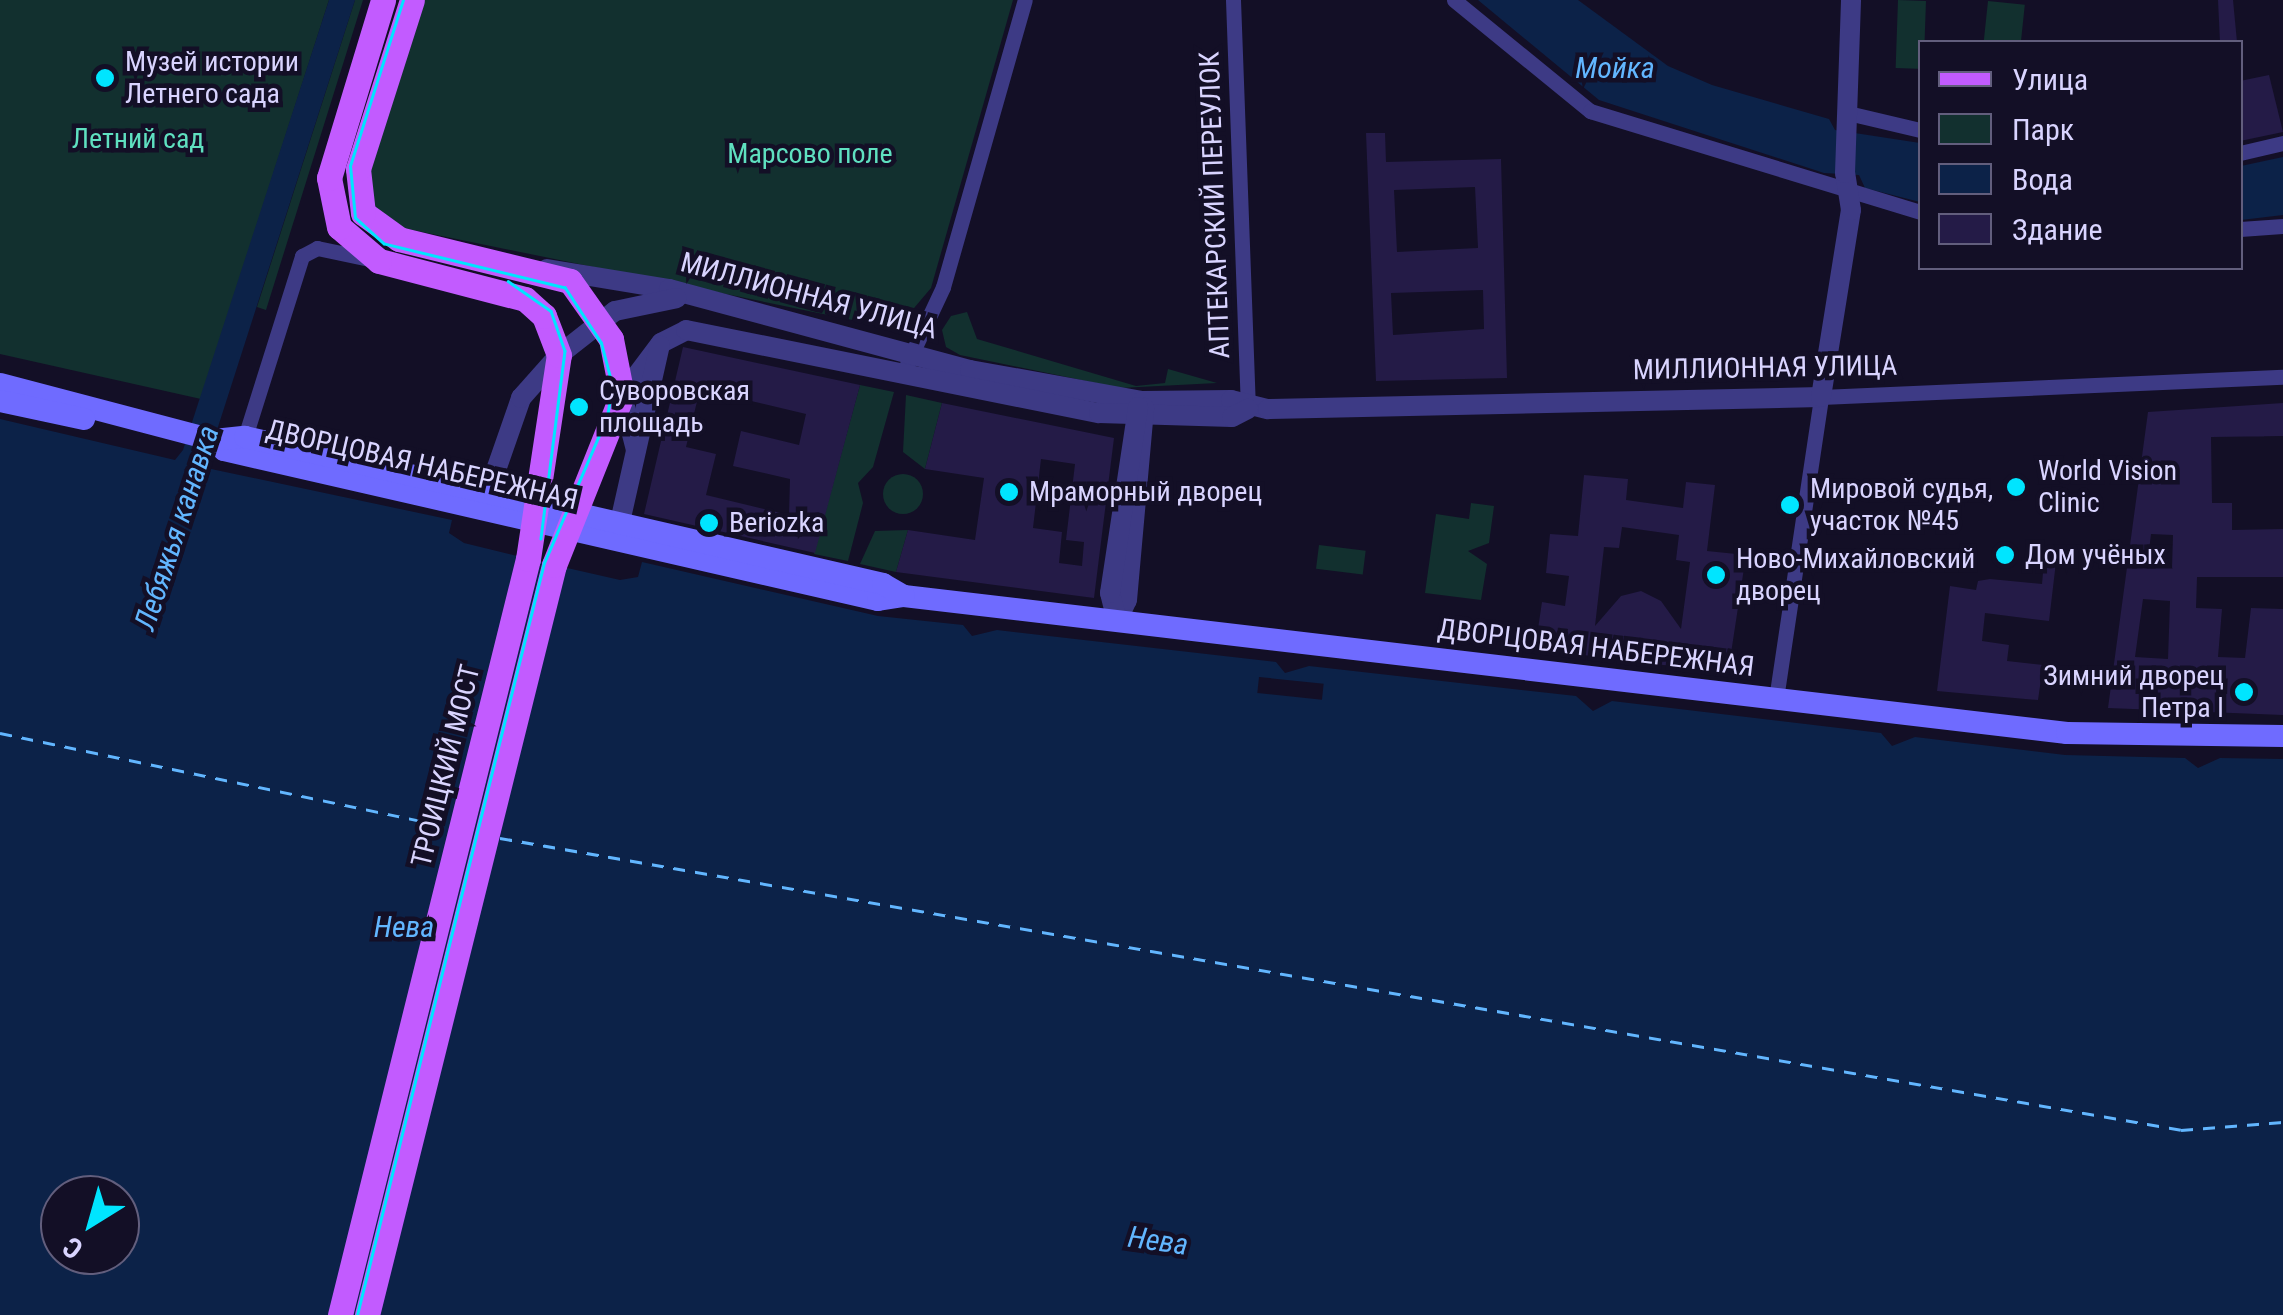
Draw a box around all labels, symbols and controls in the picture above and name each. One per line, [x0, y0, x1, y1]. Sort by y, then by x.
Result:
legend [1918, 40, 2243, 270]
place label: Музей истории Летнего сада [125, 45, 299, 111]
water label: Мойка [1575, 50, 1655, 86]
street label: АПТЕКАРСКИЙ ПЕРЕУЛОК [1193, 51, 1237, 359]
text: Улица [2012, 62, 2088, 97]
marker: Музей истории Летнего сада [94, 67, 116, 89]
text: Парк [2012, 112, 2074, 147]
park label: Летний сад [72, 122, 204, 156]
park label: Марсово поле [727, 137, 893, 171]
text: Вода [2012, 162, 2073, 197]
text: Здание [2012, 212, 2103, 247]
street label: МИЛЛИОННАЯ УЛИЦА [677, 246, 941, 346]
street label: МИЛЛИОННАЯ УЛИЦА [1633, 349, 1897, 387]
place label: Суворовская площадь [599, 374, 750, 440]
marker: Суворовская площадь [568, 396, 590, 418]
street label: ДВОРЦОВАЯ НАБЕРЕЖНАЯ [263, 413, 581, 517]
water label: Лебяжья канавка [127, 421, 227, 635]
place label: World Vision Clinic [2038, 454, 2177, 520]
place label: Мировой судья, участок №45 [1810, 472, 1993, 538]
marker: World Vision Clinic [2003, 474, 2029, 500]
place label: Мраморный дворец [1029, 475, 1262, 509]
marker: Мраморный дворец [998, 481, 1020, 503]
marker: Мировой судья, участок №45 [1779, 494, 1801, 516]
place label: Beriozka [729, 506, 825, 540]
marker: Beriozka [698, 512, 720, 534]
place label: Дом учёных [2025, 538, 2166, 572]
place label: Ново-Михайловский дворец [1736, 542, 1975, 608]
marker: Дом учёных [1994, 544, 2016, 566]
marker: Ново-Михайловский дворец [1705, 564, 1727, 586]
street label: ДВОРЦОВАЯ НАБЕРЕЖНАЯ [1436, 612, 1756, 684]
place label: Зимний дворец Петра I [2043, 659, 2224, 725]
street label: ТРОИЦКИЙ МОСТ [405, 661, 487, 871]
marker: Зимний дворец Петра I [2233, 681, 2255, 703]
water label: Нева [374, 909, 434, 945]
north arrow [40, 1175, 140, 1275]
water label: Нева [1126, 1219, 1190, 1263]
text: С [57, 1230, 89, 1266]

